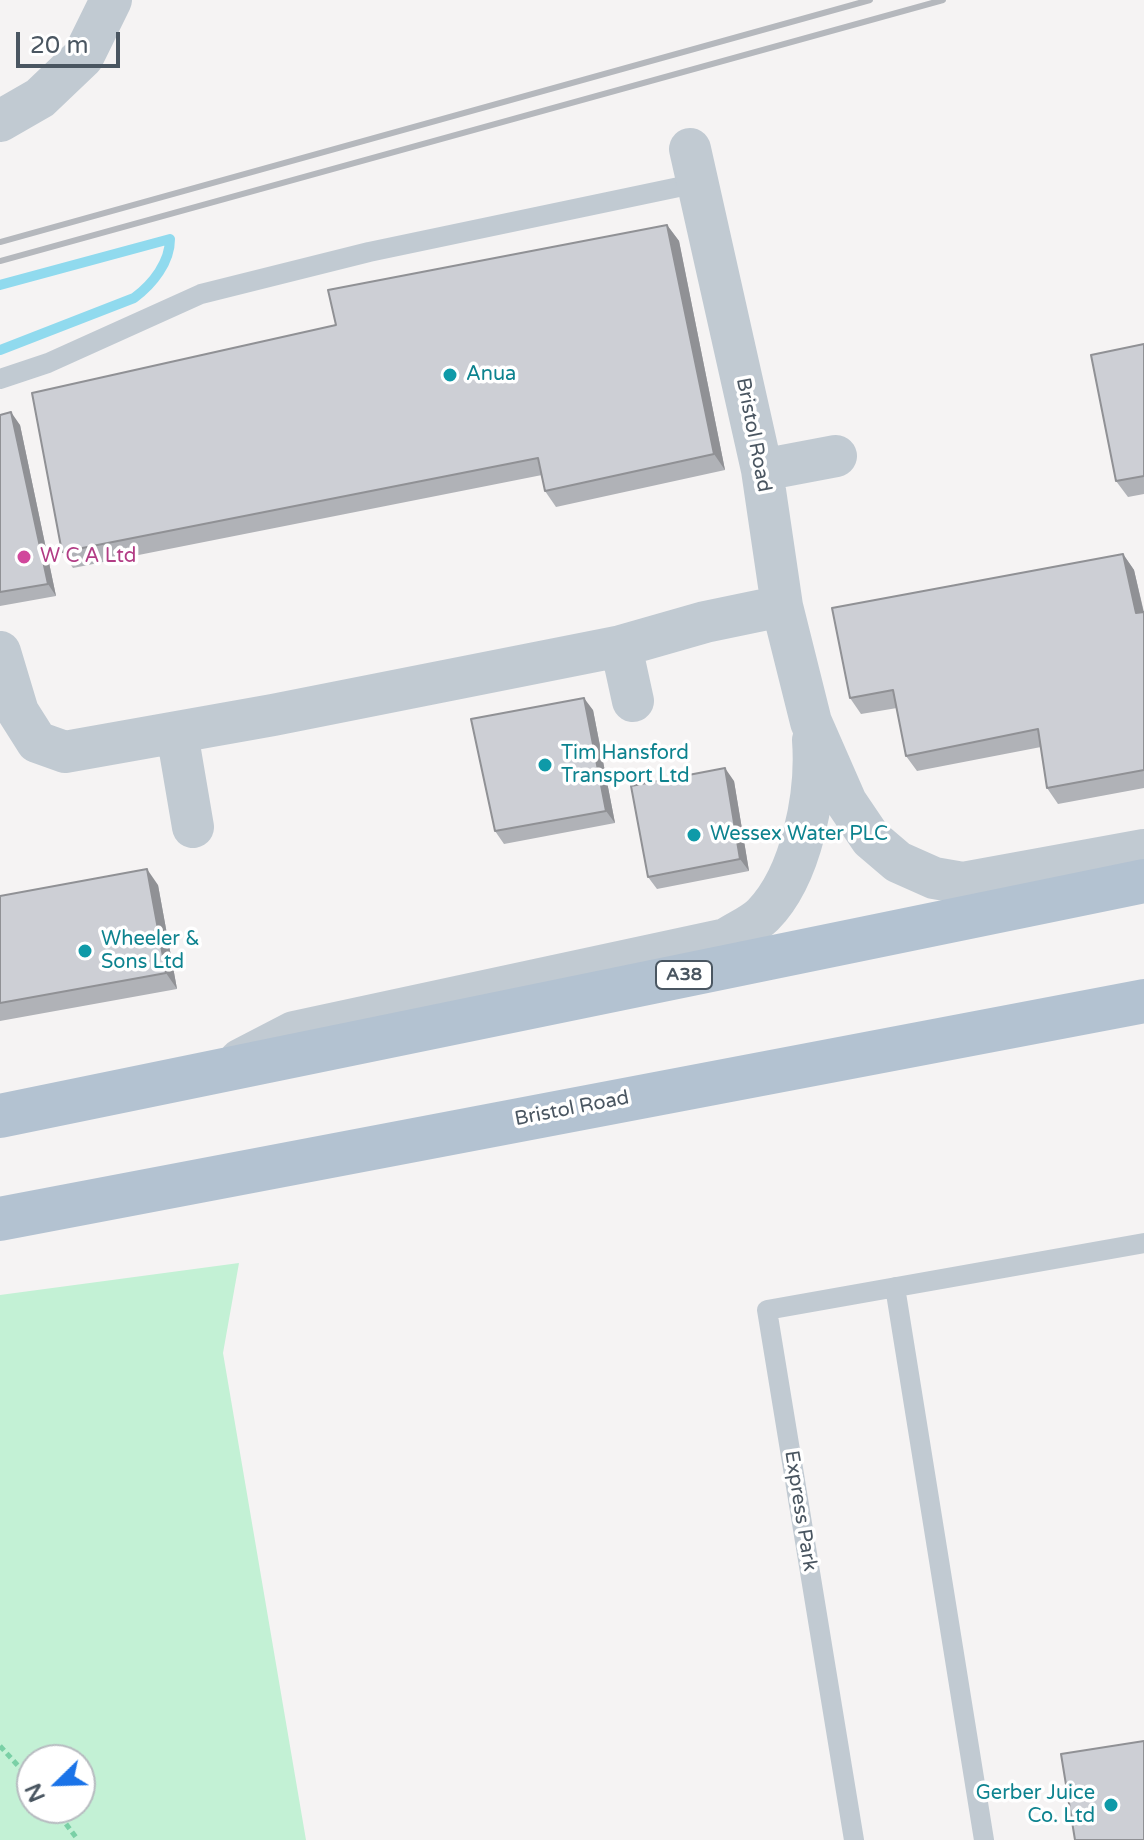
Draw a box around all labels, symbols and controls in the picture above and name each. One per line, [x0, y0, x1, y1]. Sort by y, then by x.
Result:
scale bar [20, 16, 124, 66]
text: 20 m [30, 31, 88, 60]
place label: Anua [466, 363, 516, 387]
marker: Anua [441, 366, 459, 384]
street label: Bristol Road [730, 376, 776, 494]
place label: W C A Ltd [40, 545, 136, 569]
marker: W C A Ltd [15, 548, 33, 566]
place label: Tim Hansford Transport Ltd [561, 742, 690, 789]
marker: Tim Hansford Transport Ltd [536, 756, 554, 774]
place label: Wessex Water PLC [710, 823, 888, 847]
marker: Wessex Water PLC [685, 826, 703, 844]
place label: Wheeler & Sons Ltd [101, 928, 200, 975]
marker: Wheeler & Sons Ltd [76, 942, 94, 960]
road number: A38 [656, 961, 712, 989]
street label: Bristol Road [513, 1086, 631, 1132]
street label: Express Park [779, 1449, 821, 1573]
north arrow [16, 1744, 96, 1824]
text: N [20, 1779, 51, 1806]
place label: Gerber Juice Co. Ltd [976, 1782, 1095, 1829]
marker: Gerber Juice Co. Ltd [1102, 1796, 1120, 1814]

